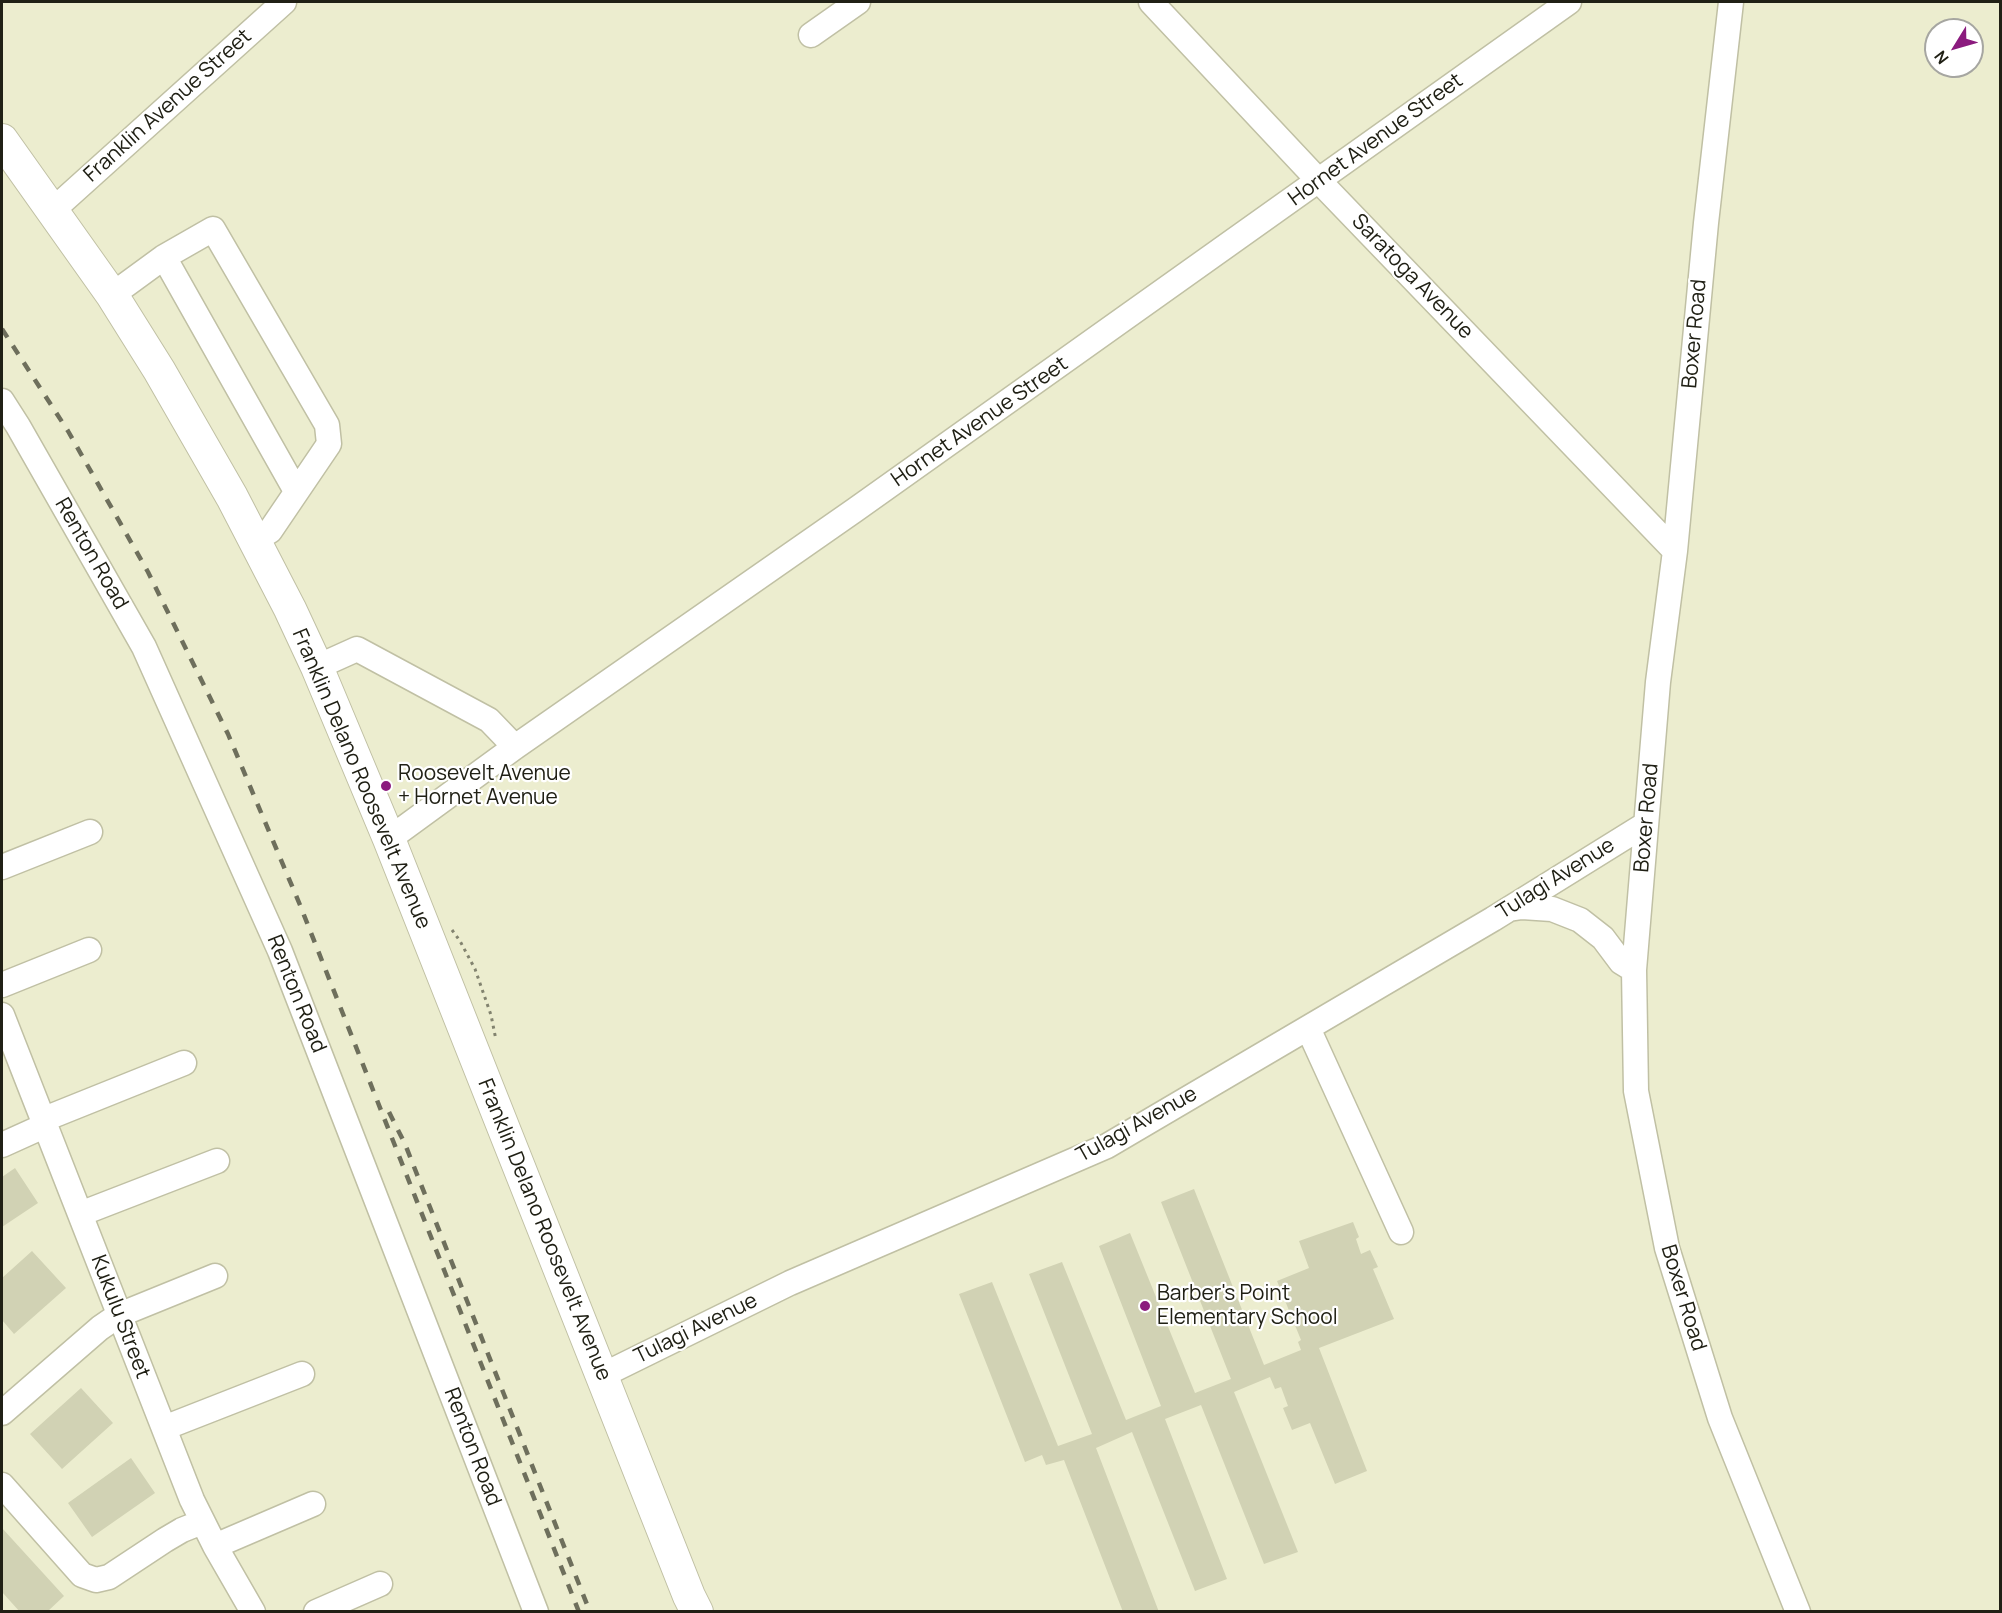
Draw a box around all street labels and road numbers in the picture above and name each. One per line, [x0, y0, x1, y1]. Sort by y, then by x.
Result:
street label: Franklin Avenue Street [79, 24, 257, 188]
street label: Hornet Avenue Street [1284, 68, 1468, 212]
street label: Saratoga Avenue [1346, 209, 1478, 345]
street label: Boxer Road [1678, 278, 1712, 390]
street label: Hornet Avenue Street [887, 352, 1073, 492]
street label: Renton Road [49, 494, 133, 614]
street label: Franklin Delano Roosevelt Avenue [286, 625, 436, 933]
street label: Boxer Road [1630, 762, 1664, 874]
street label: Tulagi Avenue [1493, 833, 1619, 925]
street label: Renton Road [261, 932, 331, 1056]
street label: Franklin Delano Roosevelt Avenue [472, 1075, 616, 1385]
street label: Tulagi Avenue [1072, 1082, 1202, 1168]
street label: Boxer Road [1655, 1242, 1711, 1354]
street label: Kukulu Street [85, 1252, 155, 1382]
street label: Tulagi Avenue [630, 1288, 762, 1370]
street label: Renton Road [438, 1384, 506, 1510]

